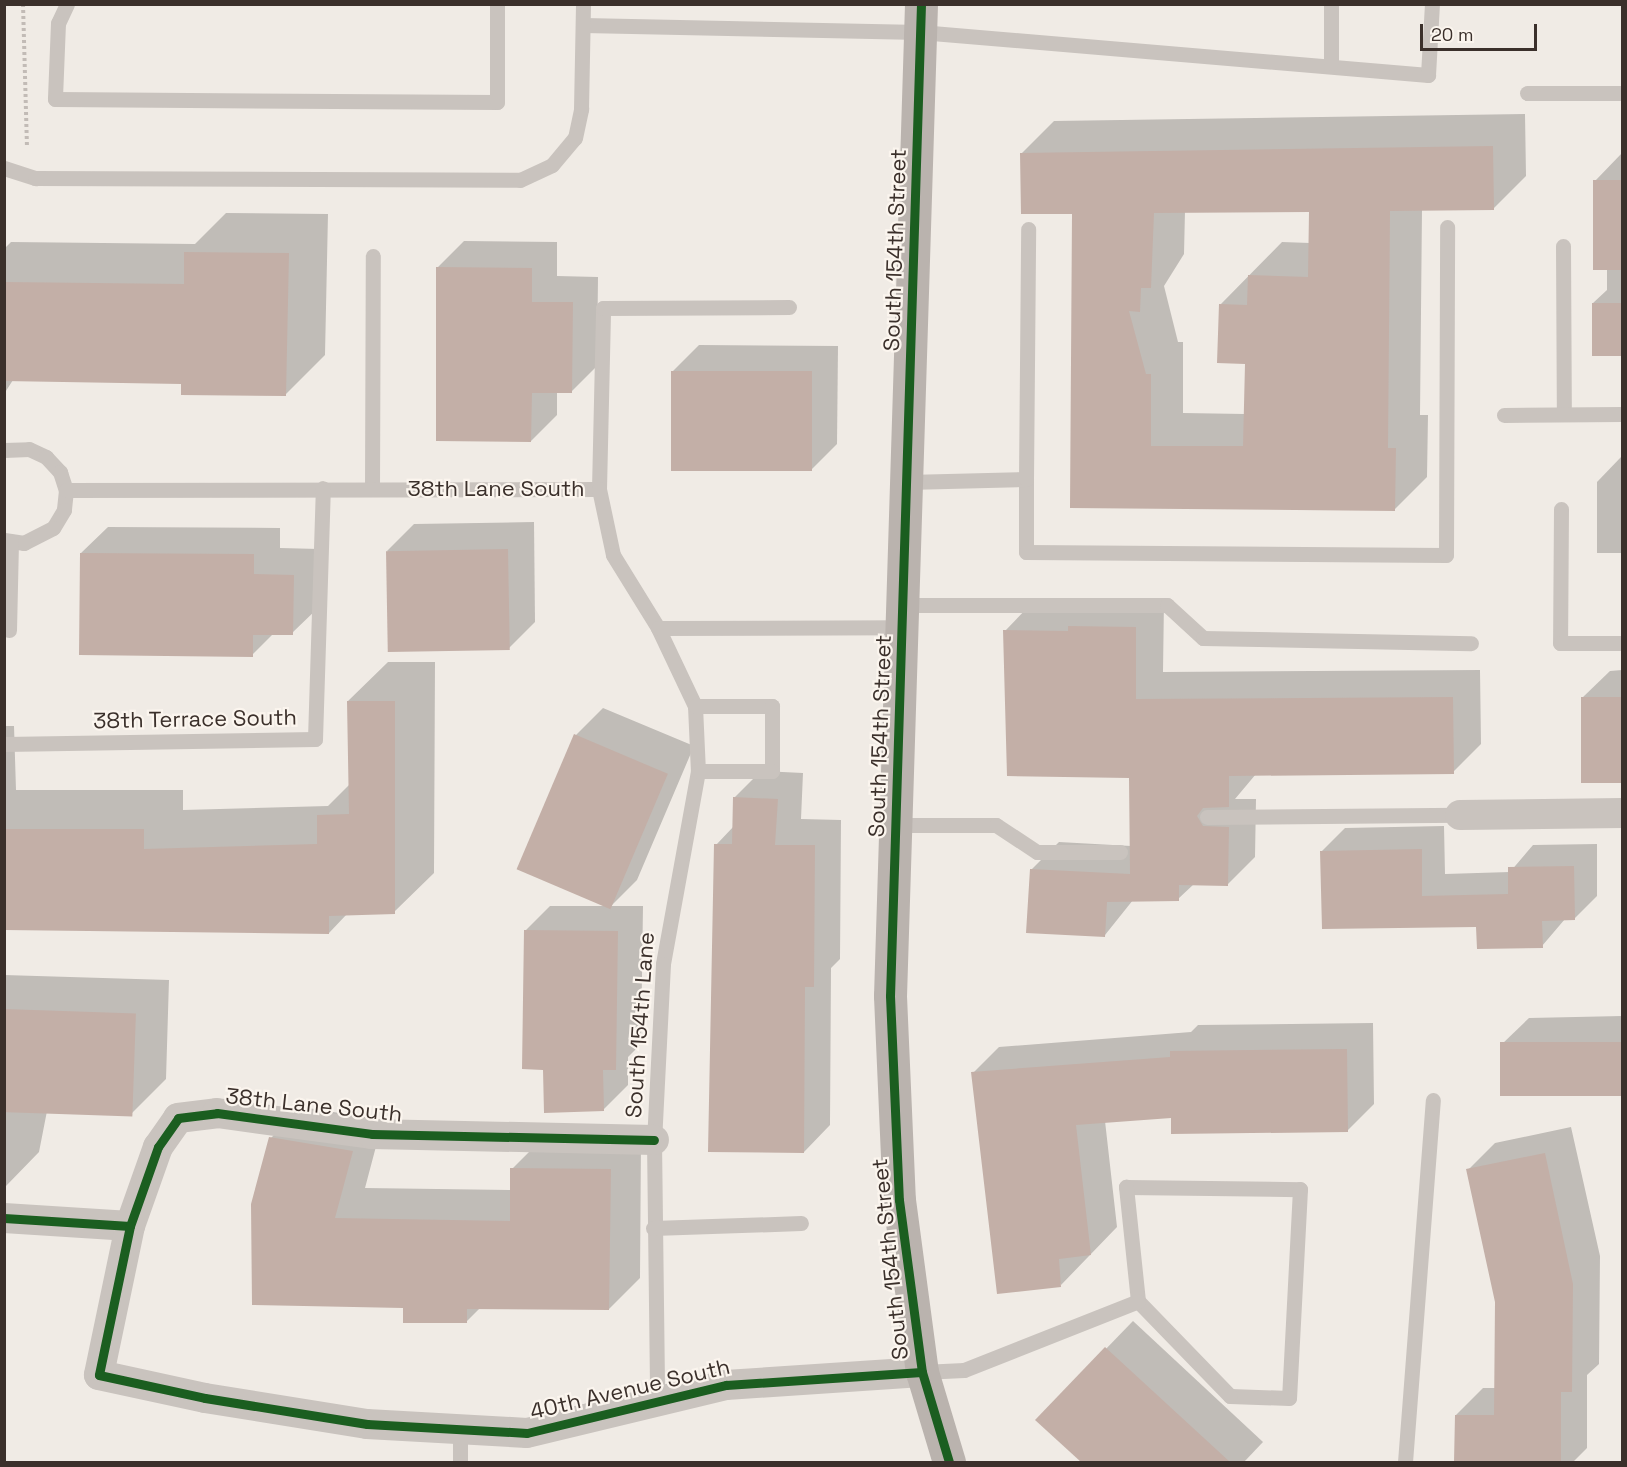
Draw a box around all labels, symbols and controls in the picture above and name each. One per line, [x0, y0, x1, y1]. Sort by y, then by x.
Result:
scale bar [1423, 12, 1540, 50]
text: 20 m [1431, 23, 1474, 46]
street label: South 154th Street [878, 148, 912, 352]
street label: 38th Lane South [407, 476, 585, 502]
street label: South 154th Street [863, 634, 897, 838]
street label: 38th Terrace South [93, 704, 297, 734]
street label: South 154th Lane [620, 931, 660, 1119]
street label: 38th Lane South [224, 1083, 404, 1127]
street label: South 154th Street [866, 1157, 914, 1361]
street label: 40th Avenue South [527, 1353, 733, 1425]

